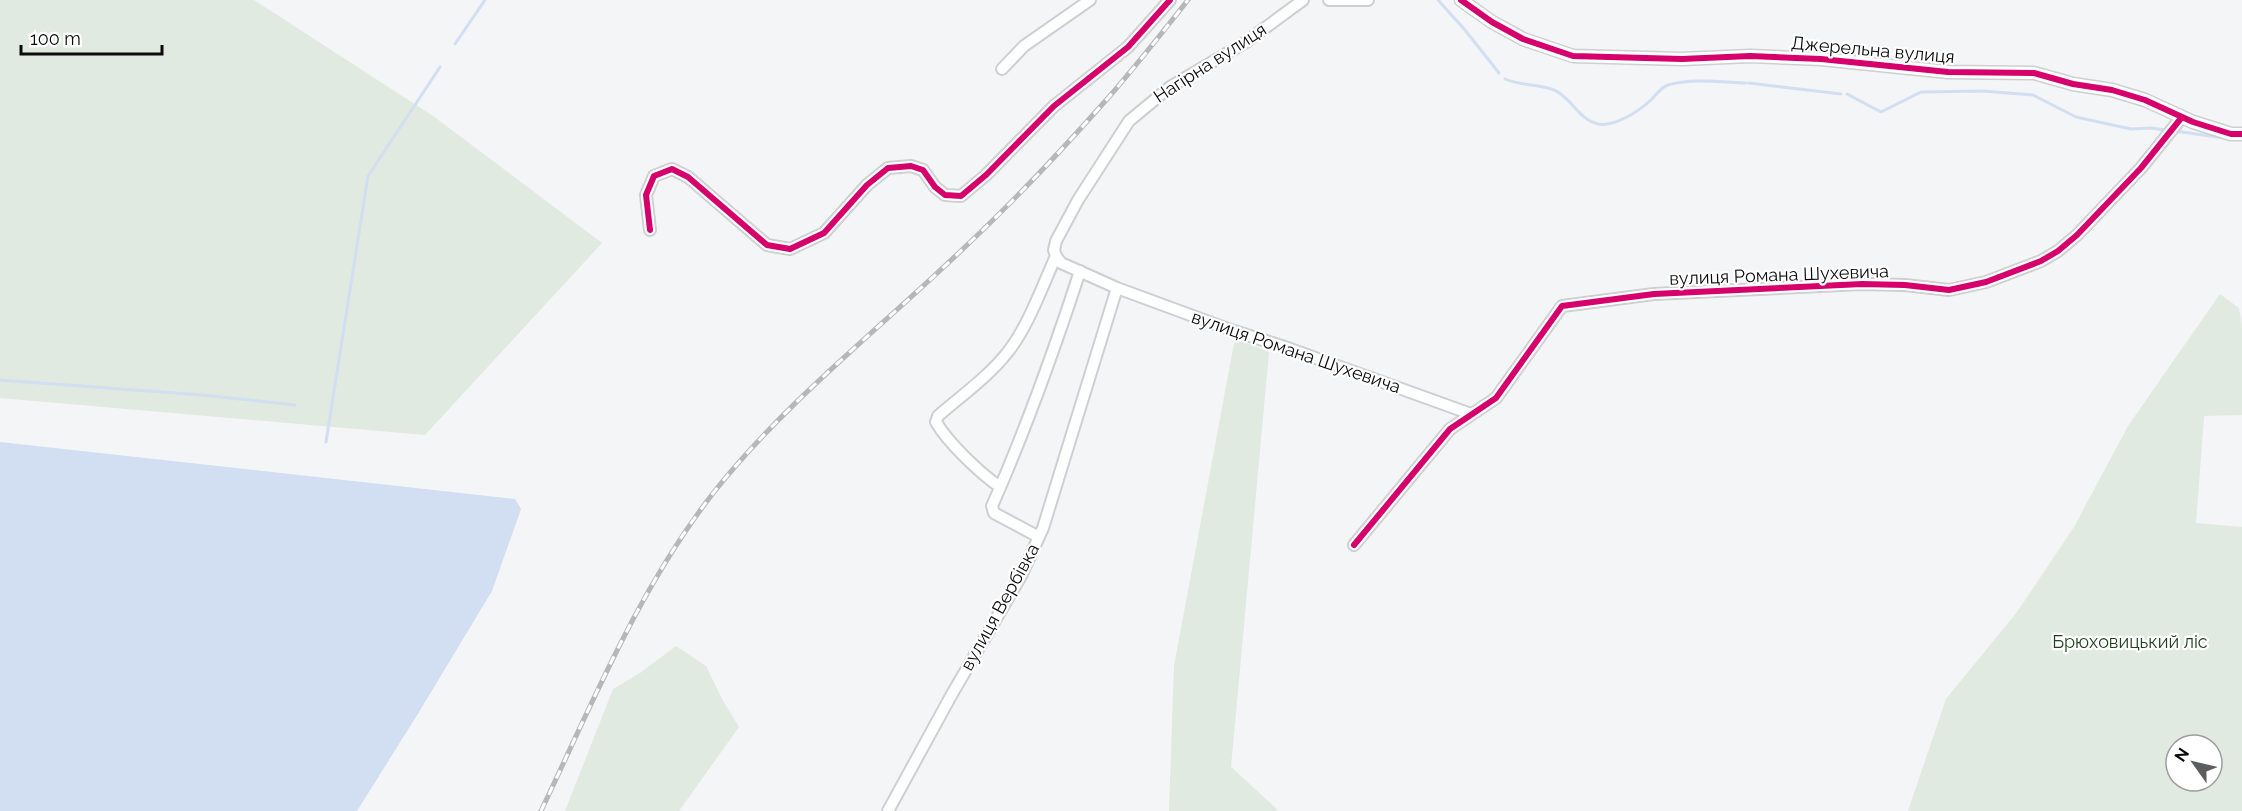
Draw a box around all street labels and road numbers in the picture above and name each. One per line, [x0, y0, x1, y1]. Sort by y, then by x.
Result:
street label: Нагірна вулиця [1149, 18, 1270, 107]
street label: Джерельна вулиця [1790, 32, 1956, 67]
street label: вулиця Романа Шухевича [1669, 260, 1889, 289]
street label: вулиця Романа Шухевича [1189, 306, 1403, 397]
street label: вулиця Вербівка [956, 540, 1043, 674]

